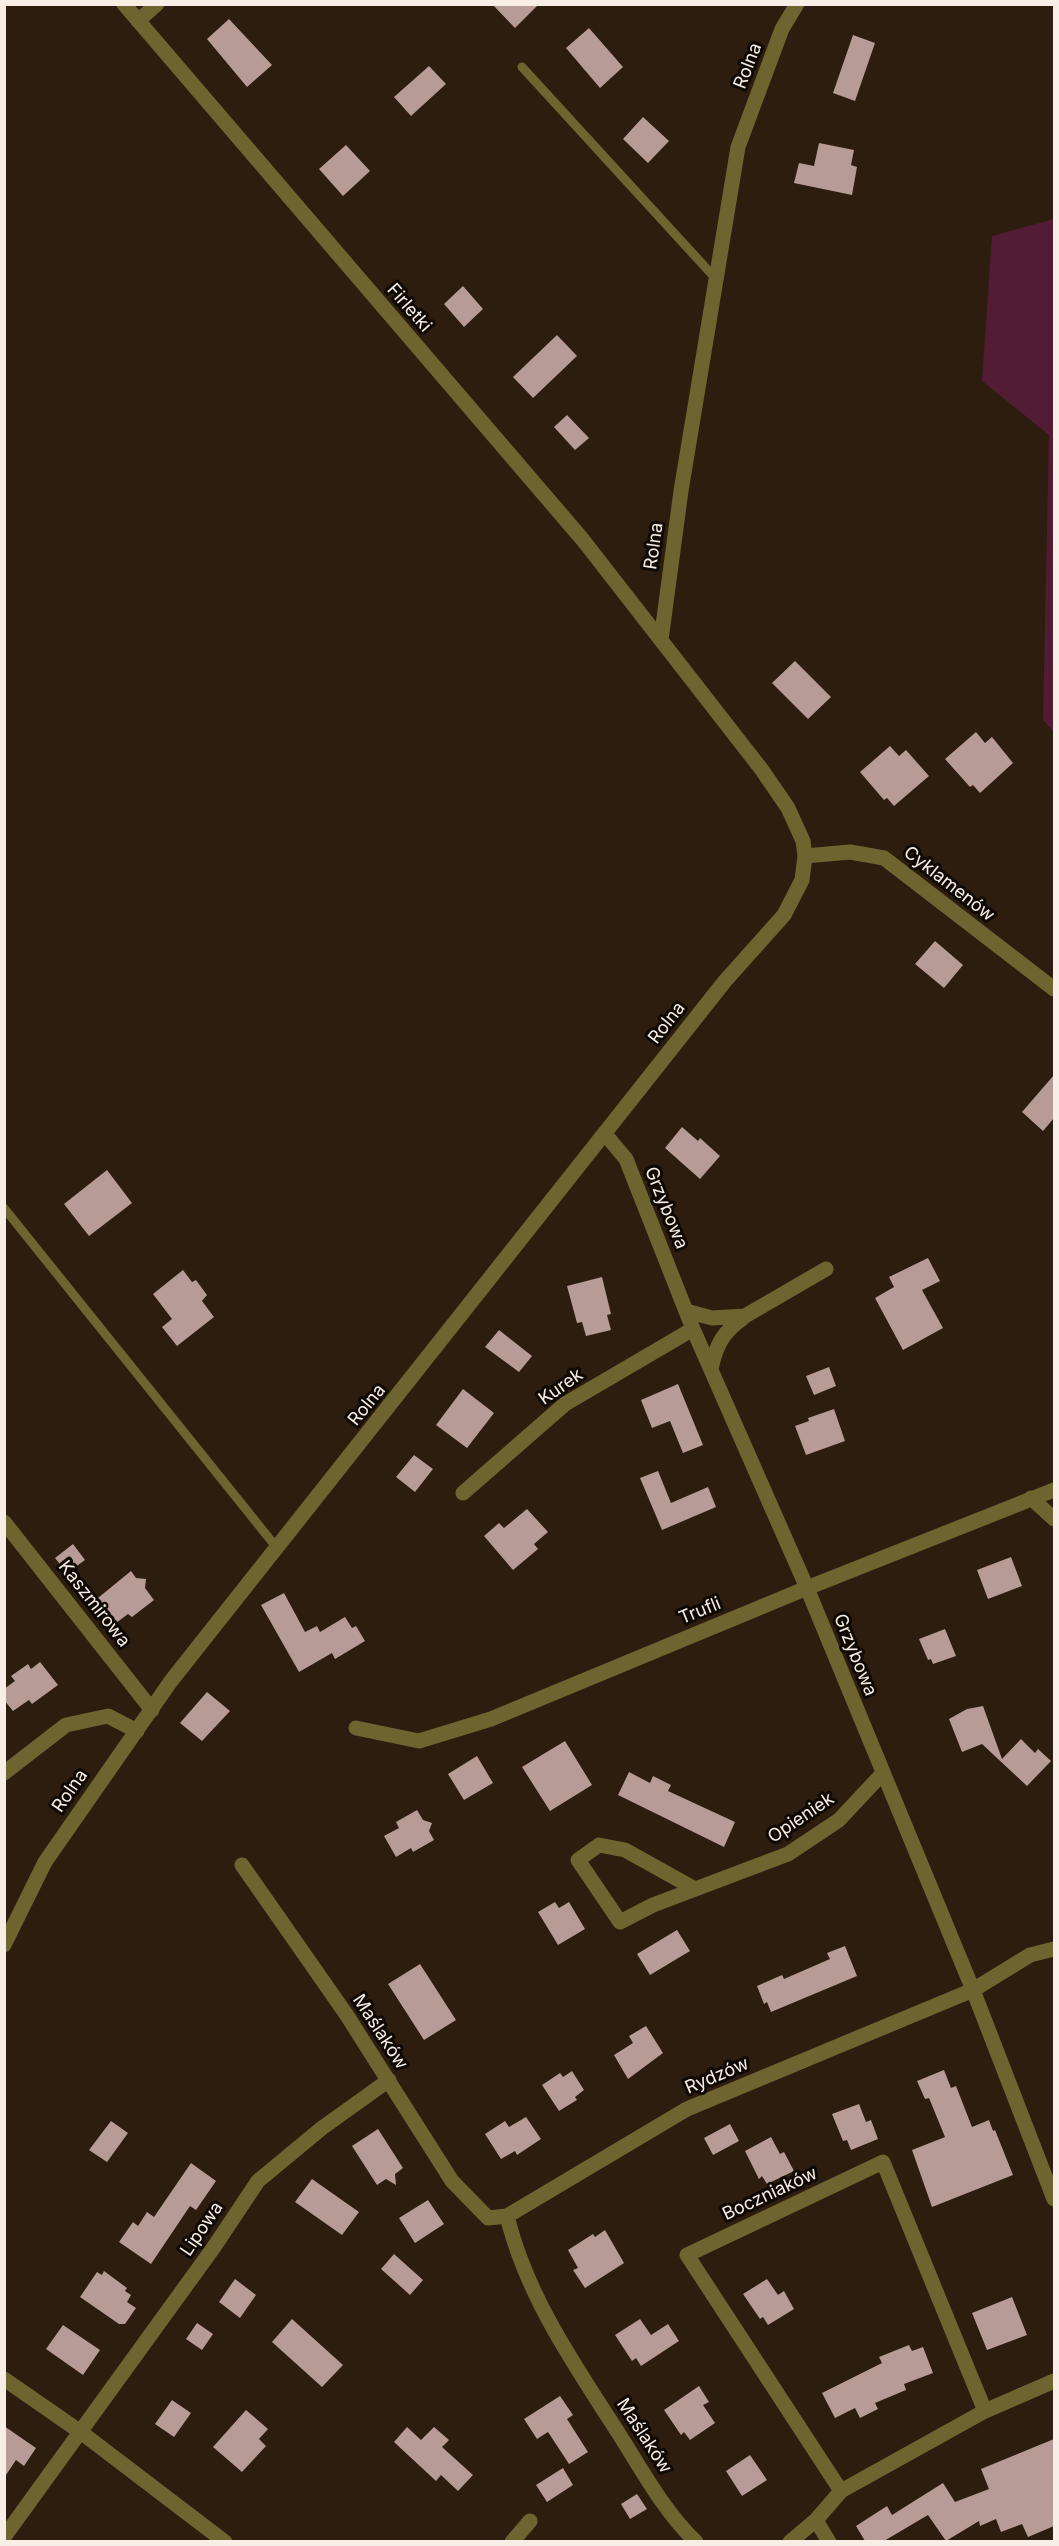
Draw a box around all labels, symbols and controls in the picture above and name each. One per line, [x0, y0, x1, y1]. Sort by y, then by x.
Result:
street label: Rolna [729, 40, 767, 92]
street label: Firletki [382, 279, 436, 337]
street label: Rolna [640, 521, 668, 571]
street label: Cyklamenów [899, 842, 999, 926]
street label: Rolna [644, 998, 690, 1048]
street label: Grzybowa [640, 1164, 692, 1252]
street label: Kurek [535, 1364, 587, 1410]
street label: Rolna [344, 1380, 390, 1430]
street label: Kaszmirowa [54, 1557, 134, 1651]
street label: Trufli [676, 1593, 724, 1629]
street label: Grzybowa [829, 1611, 881, 1699]
street label: Rolna [48, 1765, 92, 1817]
street label: Opieniek [764, 1788, 838, 1848]
street label: Maślaków [348, 1990, 412, 2074]
street label: Rydzów [682, 2053, 752, 2099]
street label: Boczniaków [719, 2163, 821, 2225]
street label: Lipowa [176, 2198, 228, 2260]
street label: Maślaków [612, 2394, 676, 2478]

